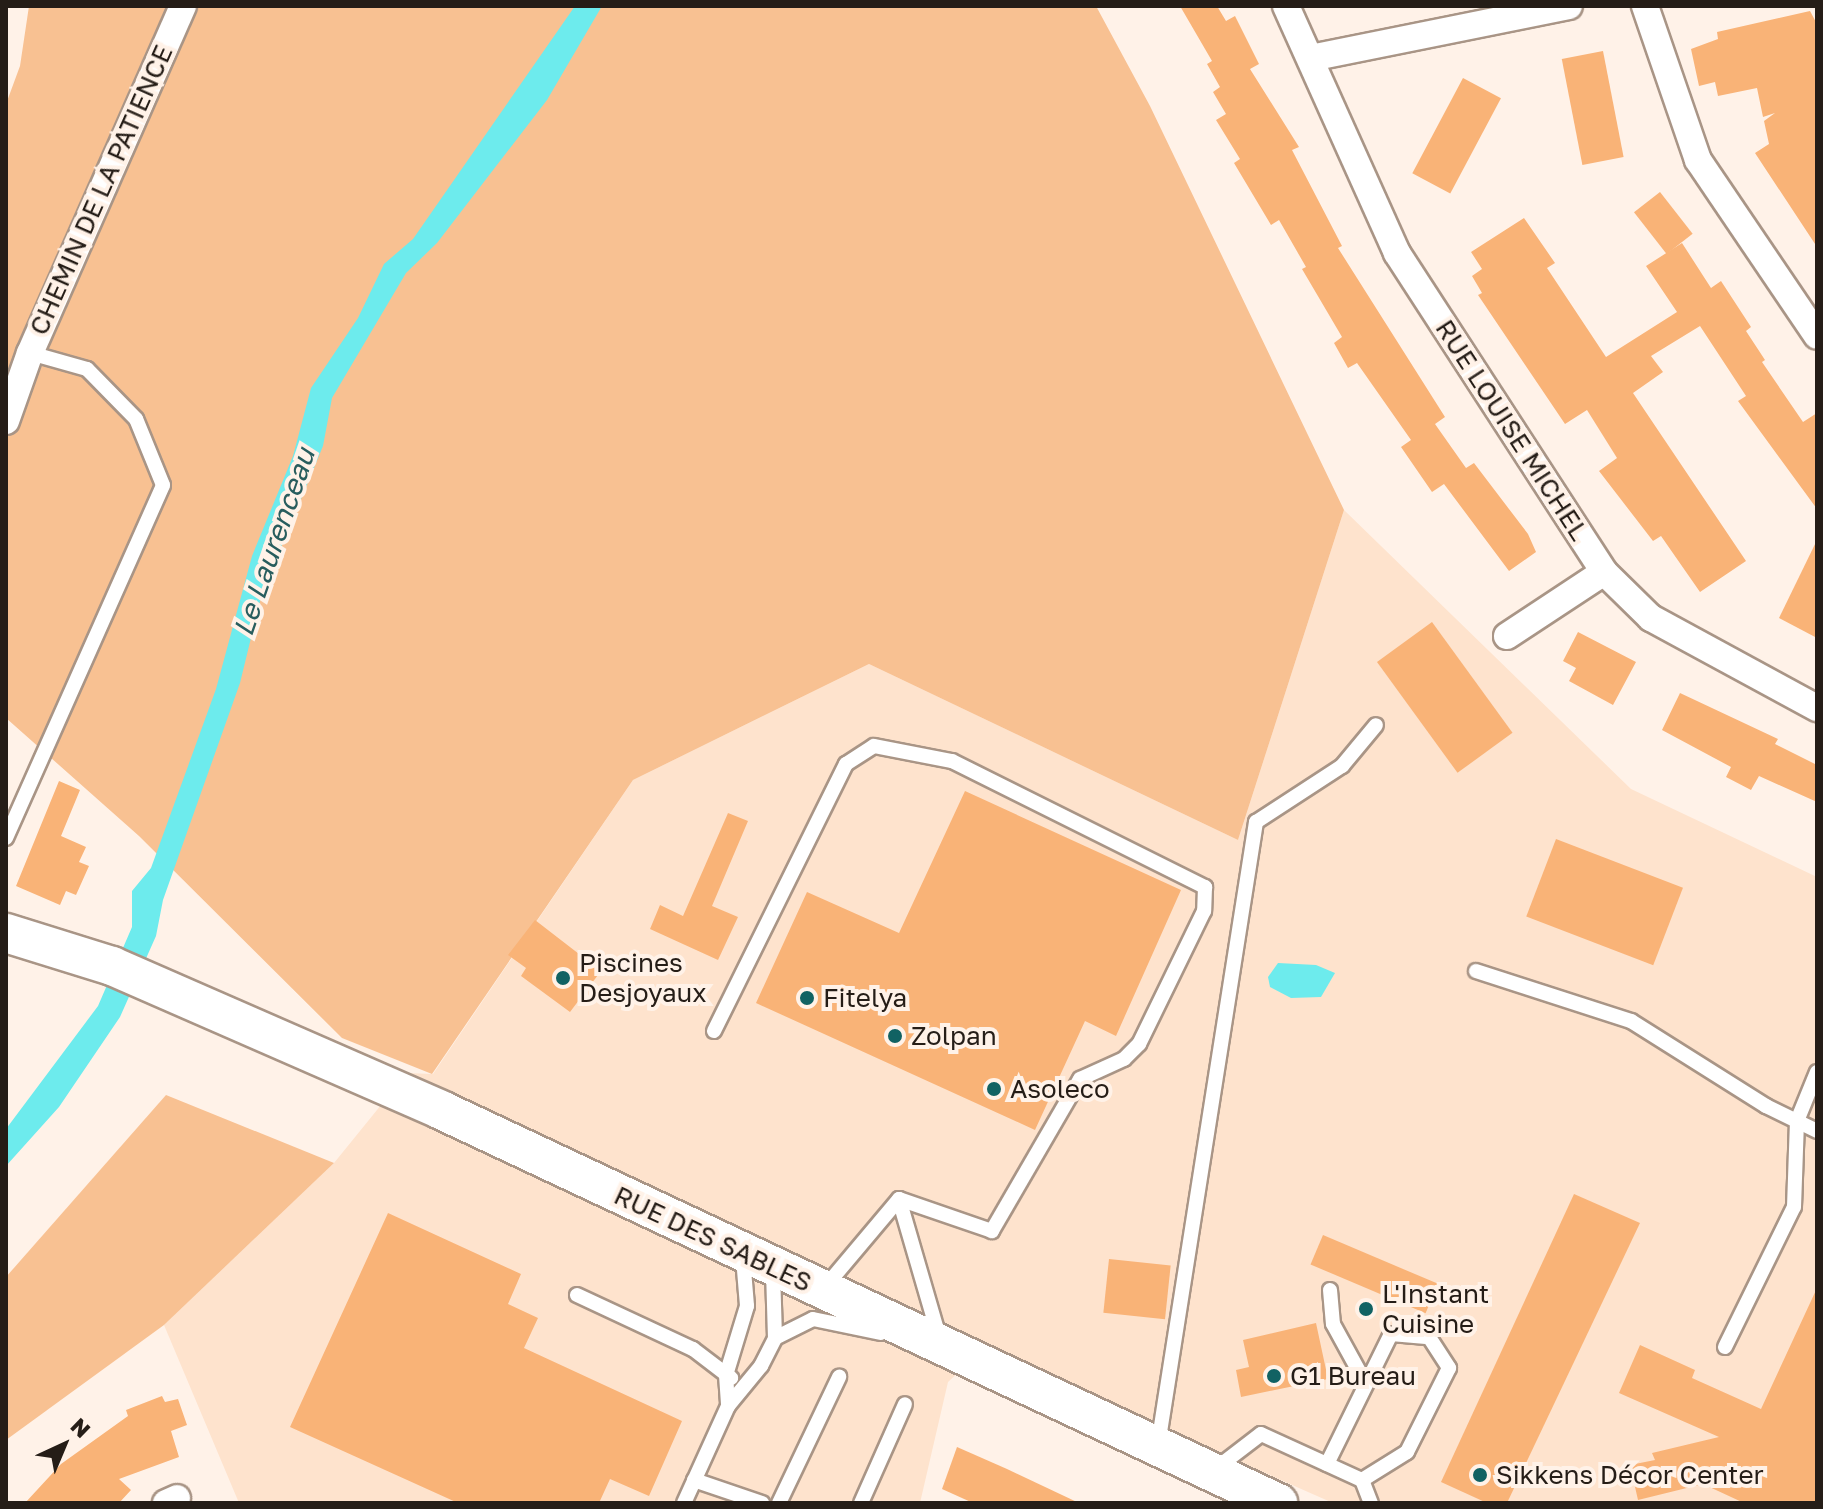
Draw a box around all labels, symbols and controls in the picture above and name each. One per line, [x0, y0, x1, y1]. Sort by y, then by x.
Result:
street label: CHEMIN DE LA PATIENCE [23, 40, 179, 340]
street label: RUE LOUISE MICHEL [1429, 314, 1595, 546]
water label: Le Laurenceau [226, 444, 322, 640]
place label: Piscines Desjoyaux [579, 947, 707, 1008]
marker: Piscines Desjoyaux [554, 969, 572, 987]
place label: Fitelya [823, 982, 907, 1014]
marker: Fitelya [798, 989, 816, 1007]
place label: Zolpan [911, 1020, 997, 1052]
marker: Zolpan [886, 1027, 904, 1045]
place label: Asoleco [1010, 1073, 1110, 1105]
marker: Asoleco [985, 1080, 1003, 1098]
street label: RUE DES SABLES [609, 1180, 817, 1298]
place label: L'Instant Cuisine [1382, 1278, 1489, 1340]
marker: L'Instant Cuisine [1357, 1300, 1375, 1318]
place label: G1 Bureau [1290, 1360, 1416, 1392]
marker: G1 Bureau [1265, 1367, 1283, 1385]
north arrow [24, 1405, 104, 1485]
text: N [66, 1412, 96, 1443]
place label: Sikkens Décor Center [1496, 1459, 1764, 1491]
marker: Sikkens Décor Center [1471, 1466, 1489, 1484]

